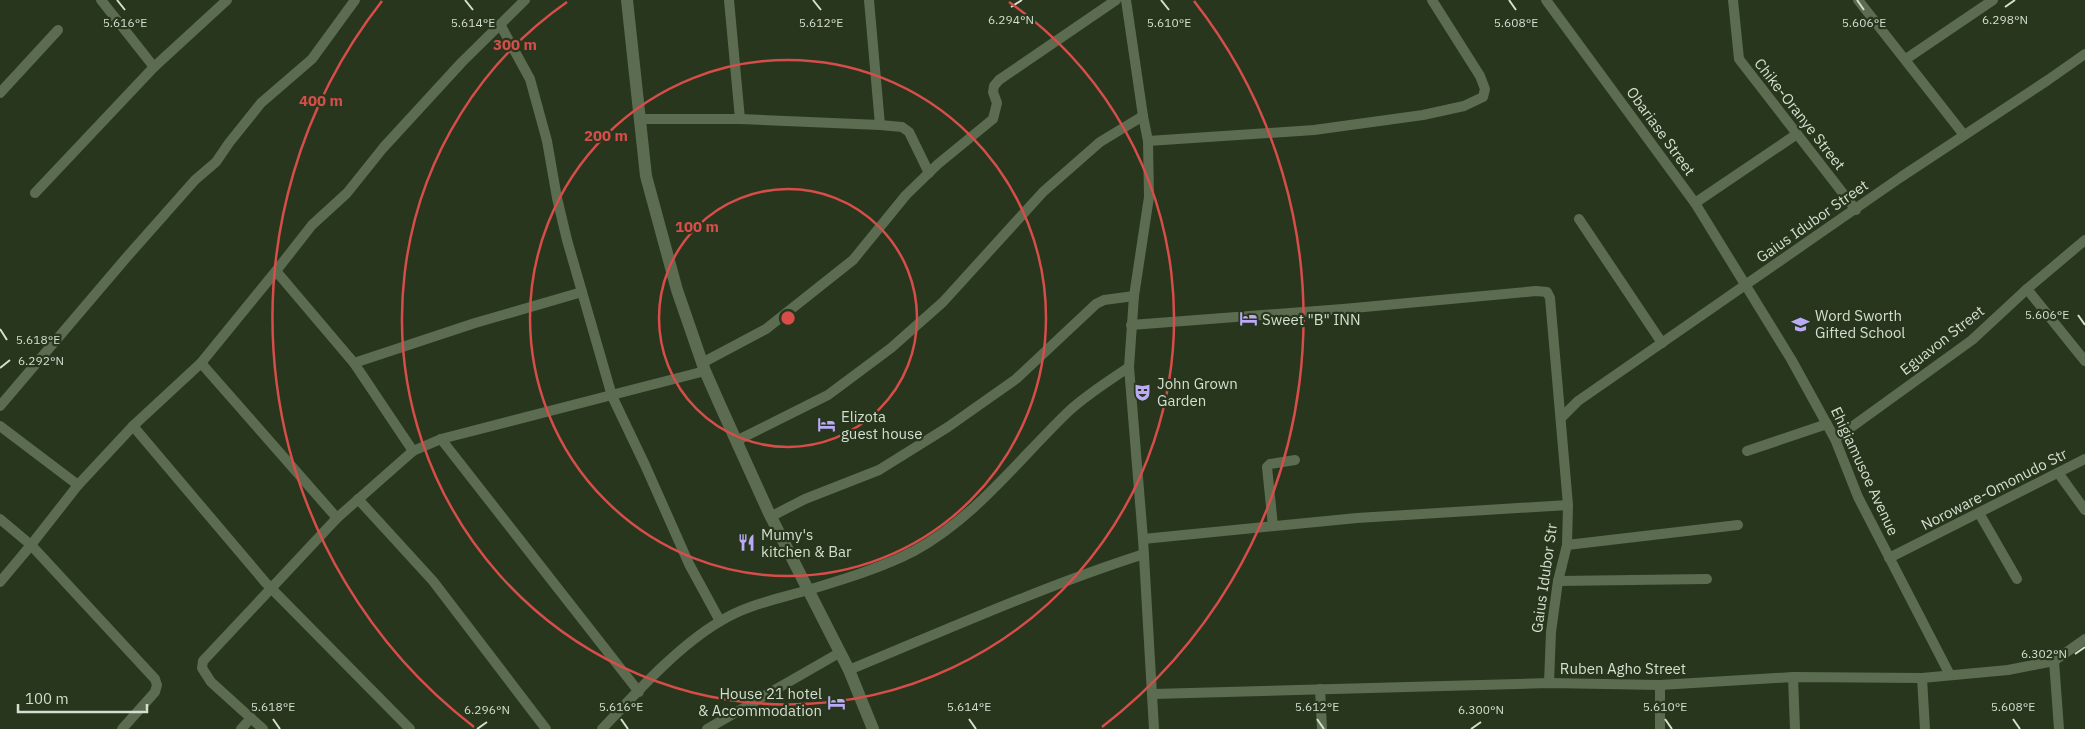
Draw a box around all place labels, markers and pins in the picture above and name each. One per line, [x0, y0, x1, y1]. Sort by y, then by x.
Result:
place label: Word Sworth Gifted School [1815, 306, 1905, 342]
centre of rings [779, 309, 797, 327]
hotel icon: Sweet "B" INN [1238, 309, 1258, 329]
place label: Sweet "B" INN [1262, 310, 1361, 329]
school or university icon: Word Sworth Gifted School [1791, 314, 1811, 334]
place label: John Grown Garden [1157, 374, 1238, 410]
theatre icon: John Grown Garden [1133, 382, 1153, 402]
place label: Elizota guest house [841, 407, 923, 443]
hotel icon: Elizota guest house [817, 415, 837, 435]
place label: Mumy's kitchen & Bar [761, 525, 852, 561]
restaurant icon: Mumy's kitchen & Bar [737, 533, 757, 553]
place label: House 21 hotel & Accommodation [698, 684, 822, 720]
hotel icon: House 21 hotel & Accommodation [826, 692, 846, 712]

